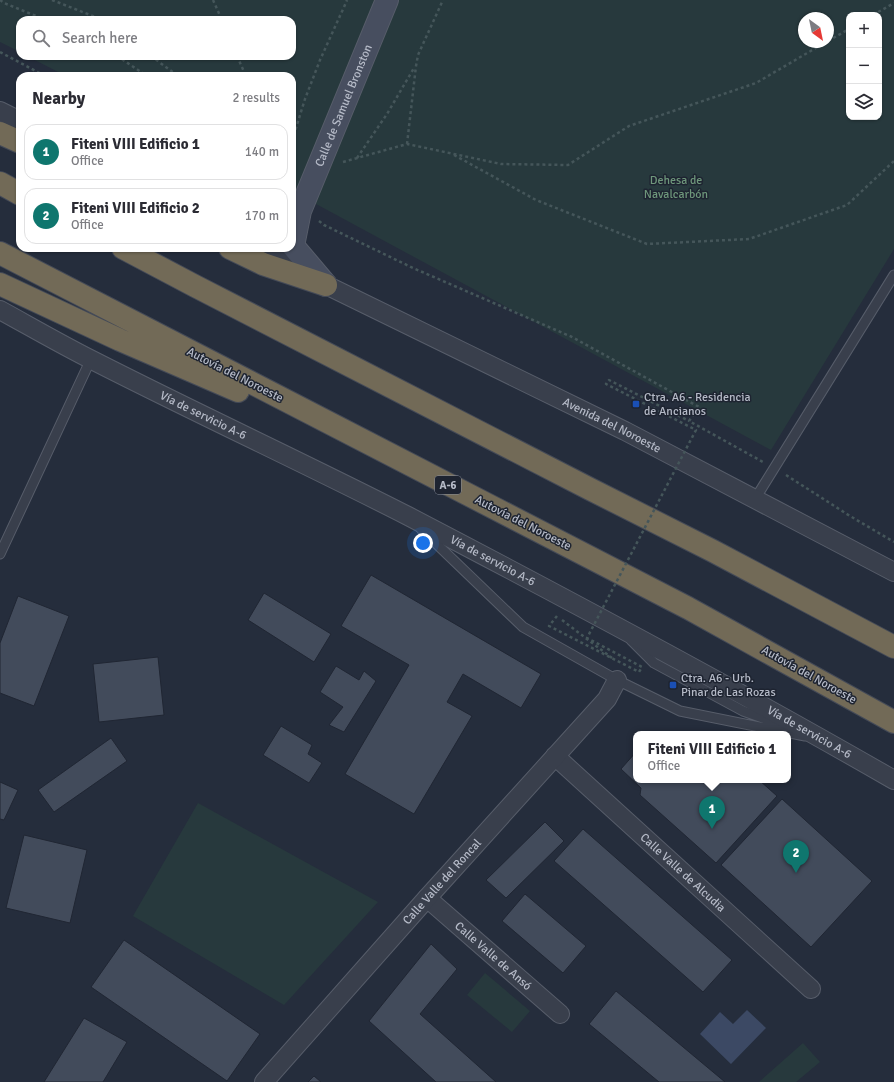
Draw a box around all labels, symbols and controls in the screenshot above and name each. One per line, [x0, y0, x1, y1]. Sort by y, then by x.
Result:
north arrow [798, 12, 834, 48]
map controls [846, 12, 882, 120]
button: + [846, 12, 882, 48]
search box [16, 16, 296, 60]
icon: search [30, 27, 52, 49]
text: Search here [62, 29, 138, 47]
street label: Calle de Samuel Bronston [312, 42, 375, 169]
button: − [846, 48, 882, 84]
button: layers [846, 84, 882, 120]
text: Nearby [32, 88, 85, 109]
text: 2 results [232, 90, 280, 106]
text: Fiteni VIII Edificio 1 [71, 135, 200, 153]
text: 1 [42, 144, 50, 160]
text: 140 m [245, 144, 279, 160]
text: Office [71, 153, 104, 169]
park label: Dehesa de Navalcarbón [644, 173, 708, 202]
text: Fiteni VIII Edificio 2 [71, 199, 200, 217]
text: 2 [42, 208, 50, 224]
text: 170 m [245, 208, 279, 224]
text: Office [71, 217, 104, 233]
street label: Autovía del Noroeste [184, 344, 286, 406]
street label: Vía de servicio A-6 [158, 388, 249, 443]
place label: Ctra. A6 - Residencia de Ancianos [644, 390, 751, 419]
street label: Avenida del Noroeste [560, 394, 664, 456]
marker: Ctra. A6 - Residencia de Ancianos [631, 399, 641, 409]
road number: A-6 [435, 476, 461, 494]
street label: Autovía del Noroeste [472, 492, 574, 554]
street label: Vía de servicio A-6 [448, 532, 538, 589]
your location [413, 533, 433, 553]
street label: Autovía del Noroeste [759, 643, 859, 707]
place label: Ctra. A6 - Urb. Pinar de Las Rozas [681, 671, 776, 700]
marker: Ctra. A6 - Urb. Pinar de Las Rozas [668, 680, 678, 690]
street label: Vía de servicio A-6 [765, 702, 854, 762]
popup [633, 731, 791, 783]
text: Fiteni VIII Edificio 1 [648, 740, 776, 758]
text: Office [648, 758, 680, 774]
pin: 1 [699, 796, 725, 829]
street label: Calle Valle de Alcudia [637, 830, 729, 915]
street label: Calle Valle del Roncal [399, 835, 485, 928]
pin: 2 [783, 840, 809, 873]
street label: Calle Valle de Ansó [452, 918, 535, 993]

